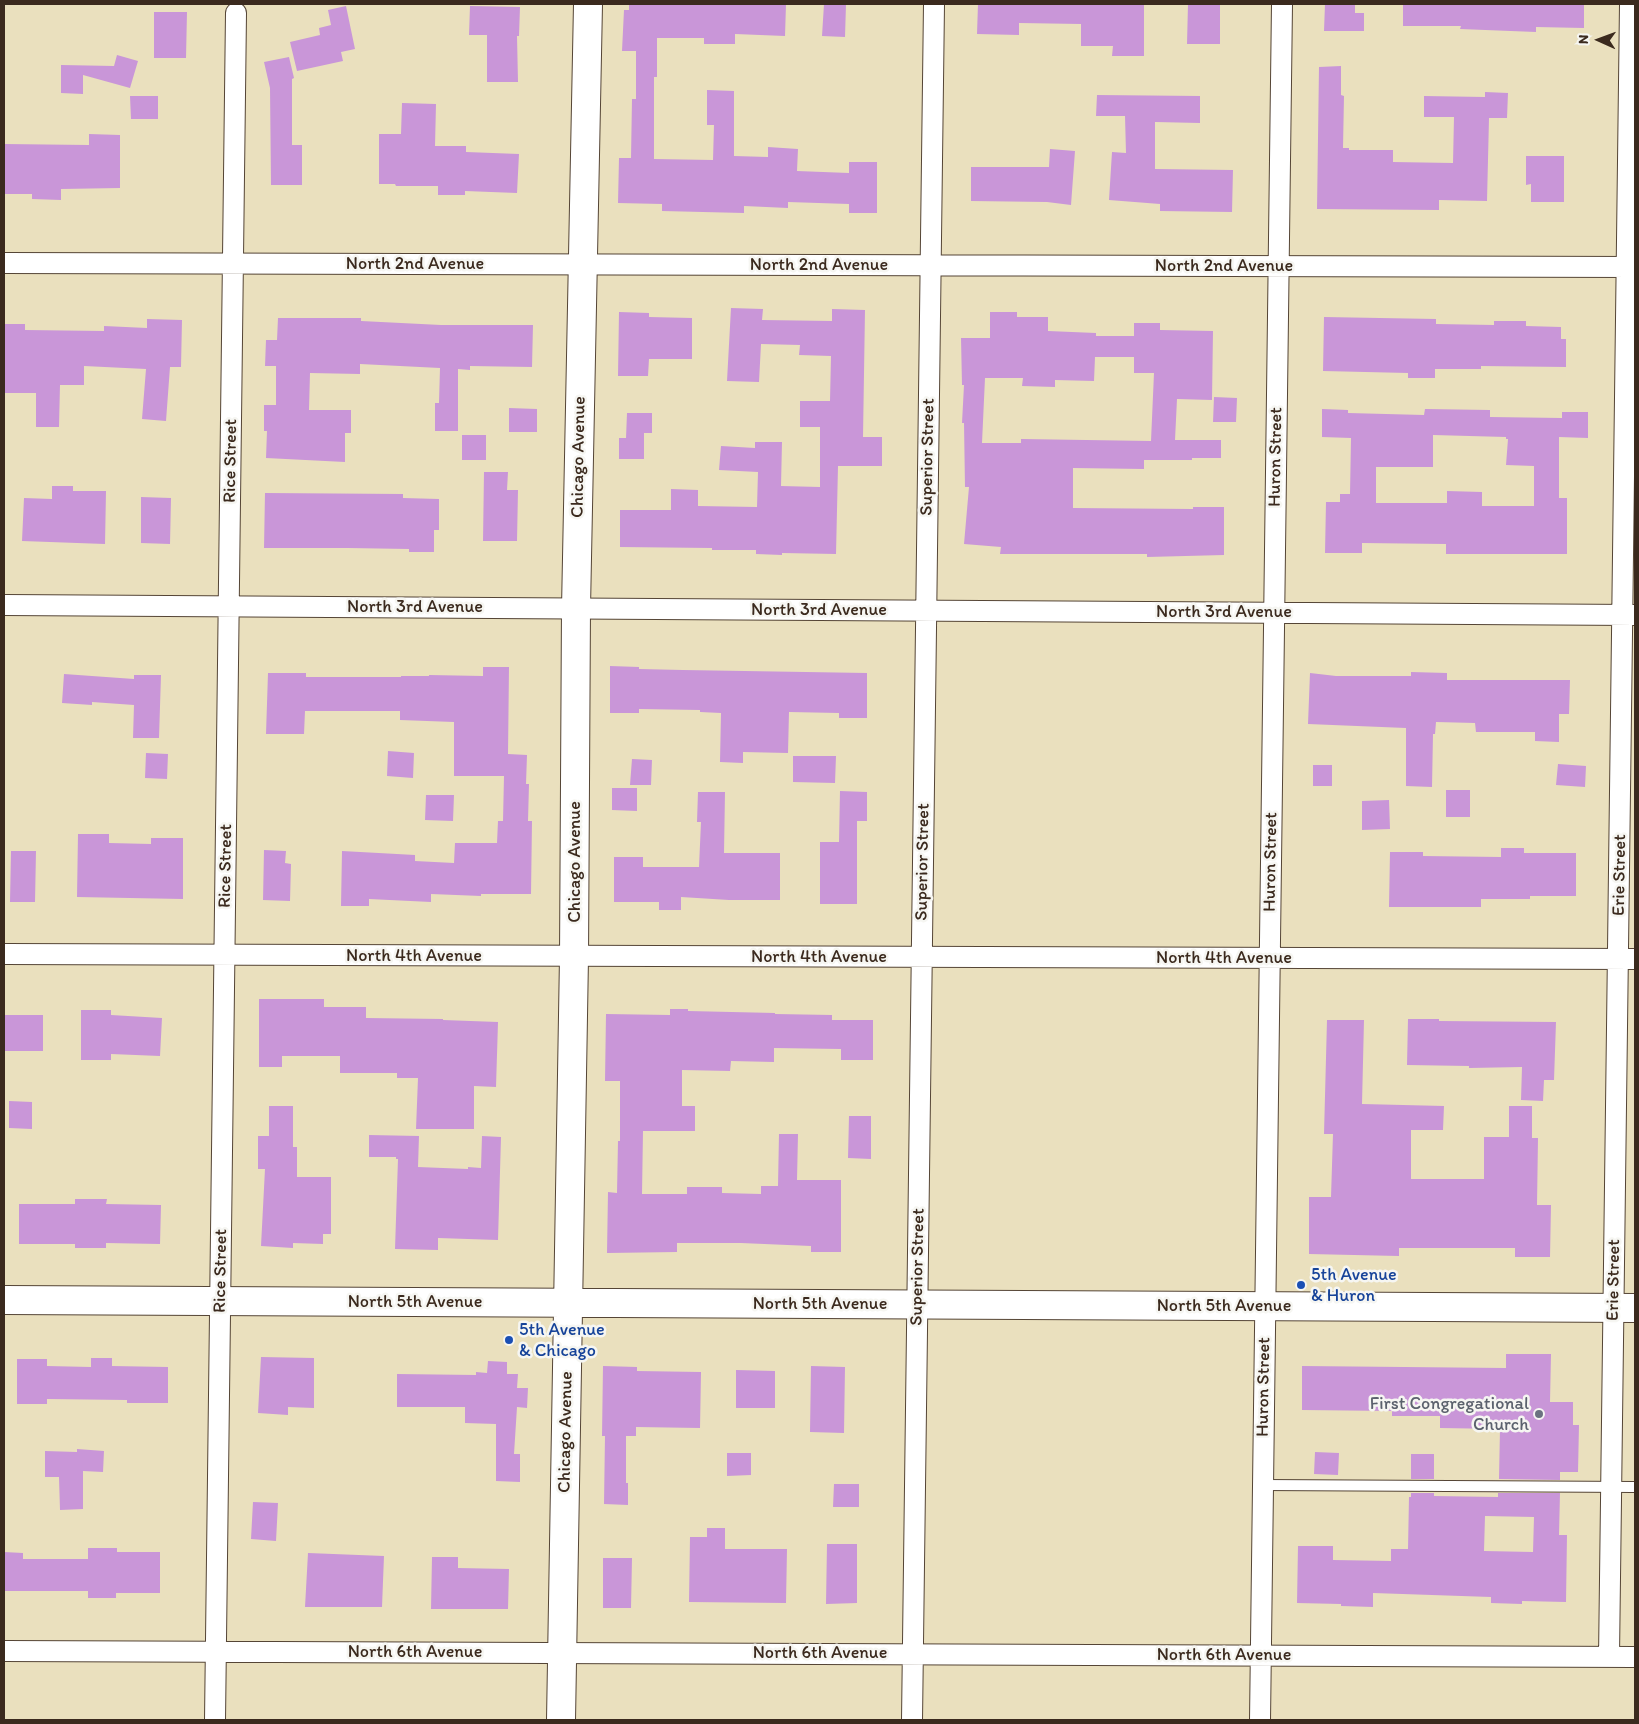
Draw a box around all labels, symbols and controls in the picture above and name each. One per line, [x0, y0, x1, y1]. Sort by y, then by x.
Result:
north arrow [1574, 15, 1624, 65]
text: N [1575, 34, 1592, 44]
street label: North 2nd Avenue [346, 253, 484, 275]
street label: North 2nd Avenue [750, 254, 888, 276]
street label: North 2nd Avenue [1155, 255, 1293, 277]
street label: Chicago Avenue [567, 396, 591, 518]
street label: Superior Street [916, 398, 940, 516]
street label: Huron Street [1264, 407, 1288, 507]
street label: Rice Street [219, 419, 243, 503]
street label: North 3rd Avenue [347, 596, 483, 618]
street label: North 3rd Avenue [751, 599, 887, 621]
street label: North 3rd Avenue [1156, 601, 1292, 623]
street label: Chicago Avenue [564, 801, 586, 923]
street label: Superior Street [911, 803, 935, 921]
street label: Huron Street [1259, 812, 1283, 912]
street label: Rice Street [214, 824, 238, 908]
street label: Erie Street [1608, 834, 1632, 916]
street label: North 4th Avenue [346, 945, 482, 967]
street label: North 4th Avenue [751, 946, 887, 968]
street label: North 4th Avenue [1156, 947, 1292, 969]
street label: Superior Street [906, 1208, 930, 1326]
street label: Rice Street [209, 1229, 233, 1313]
street label: Erie Street [1602, 1239, 1626, 1321]
place label: 5th Avenue & Huron [1311, 1264, 1397, 1306]
marker: 5th Avenue & Huron [1295, 1279, 1307, 1291]
street label: North 5th Avenue [348, 1291, 482, 1313]
street label: North 5th Avenue [753, 1293, 887, 1315]
street label: North 5th Avenue [1157, 1295, 1291, 1317]
place label: 5th Avenue & Chicago [519, 1319, 605, 1362]
marker: 5th Avenue & Chicago [503, 1334, 515, 1346]
street label: Huron Street [1252, 1337, 1276, 1437]
street label: Chicago Avenue [554, 1371, 578, 1493]
place label: First Congregational Church [1370, 1393, 1529, 1436]
marker: First Congregational Church [1533, 1408, 1545, 1420]
street label: North 6th Avenue [348, 1641, 482, 1663]
street label: North 6th Avenue [753, 1642, 887, 1664]
street label: North 6th Avenue [1157, 1644, 1291, 1666]

